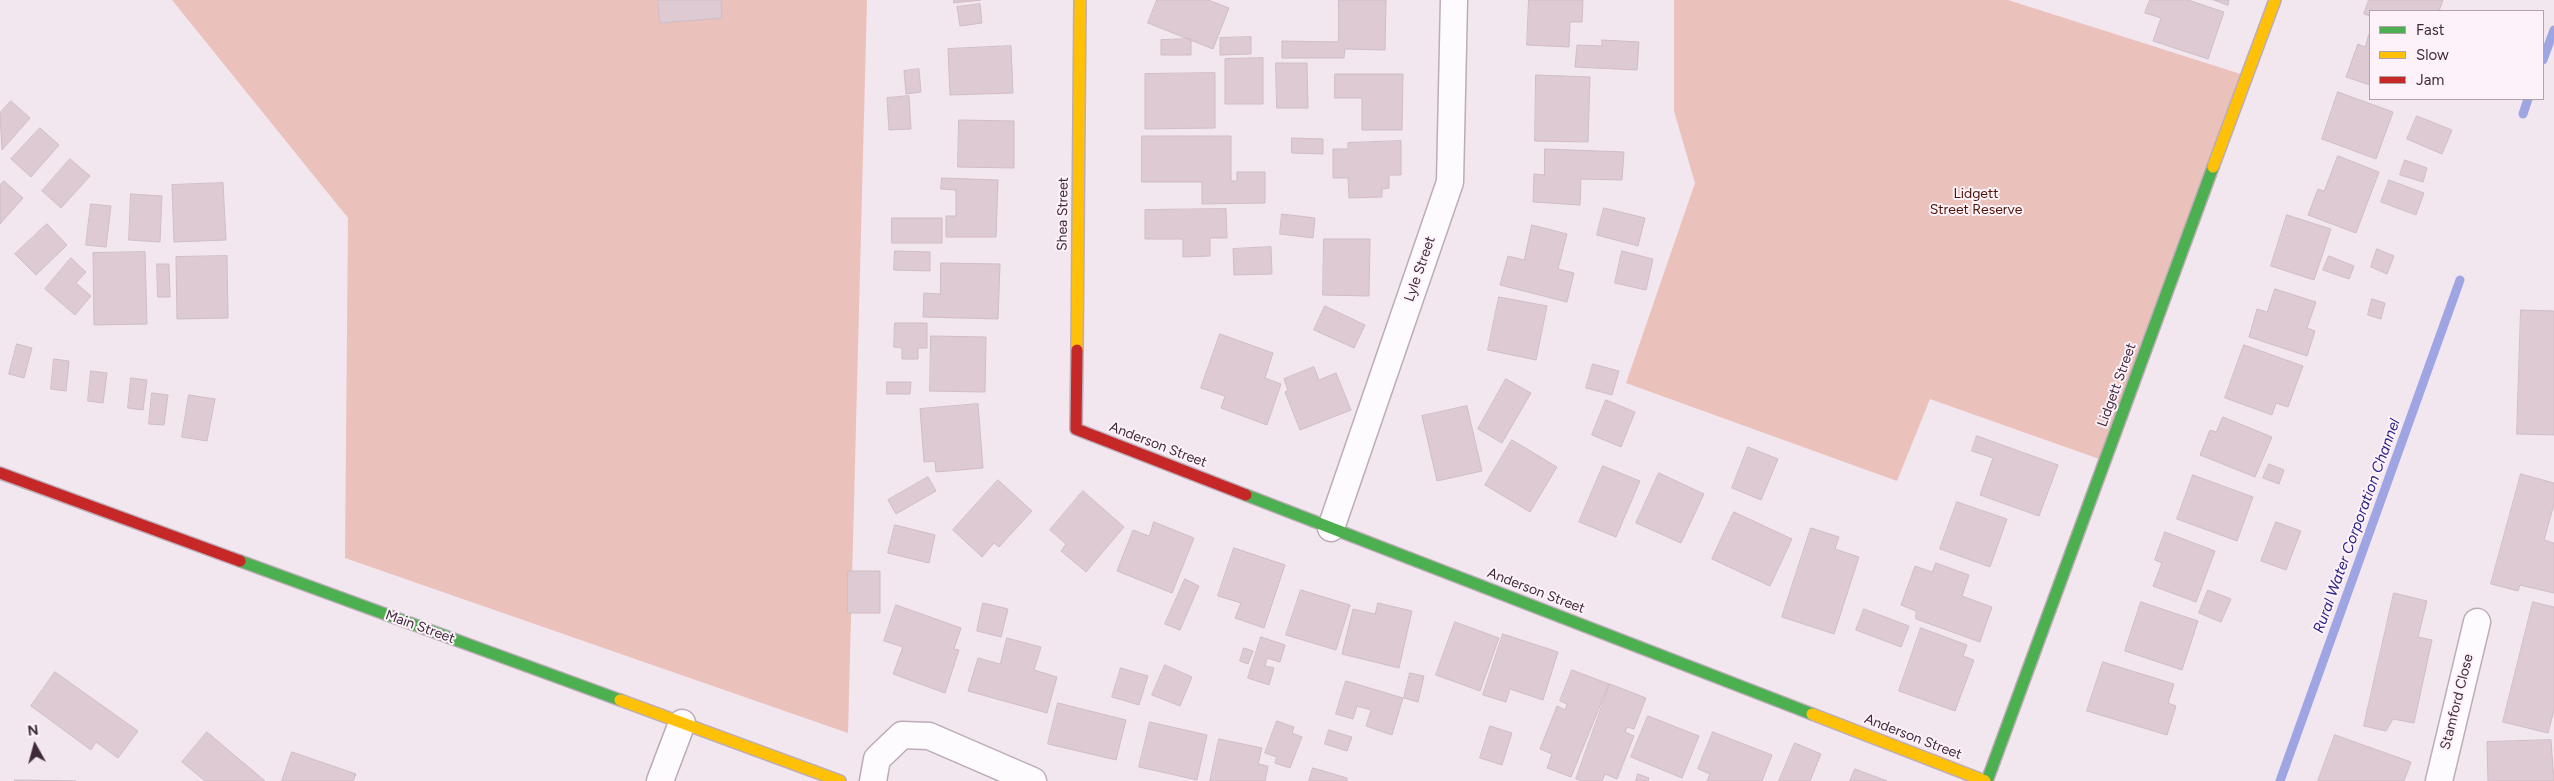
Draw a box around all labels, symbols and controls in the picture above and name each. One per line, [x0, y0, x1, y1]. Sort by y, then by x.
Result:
legend [2369, 10, 2544, 100]
text: Fast [2416, 21, 2444, 39]
text: Slow [2416, 46, 2449, 64]
text: Jam [2416, 71, 2444, 89]
street label: Shea Street [1054, 177, 1072, 251]
park label: Lidgett Street Reserve [1930, 186, 2022, 218]
street label: Lyle Street [1401, 234, 1439, 304]
street label: Lidgett Street [2094, 341, 2140, 429]
water label: Rural Water Corporation Channel [2310, 416, 2404, 636]
street label: Anderson Street [1107, 419, 1209, 471]
street label: Anderson Street [1485, 565, 1587, 617]
street label: Main Street [383, 607, 457, 647]
street label: Stamford Close [2437, 652, 2477, 752]
street label: Anderson Street [1862, 711, 1964, 763]
north arrow [10, 721, 60, 771]
text: N [27, 722, 40, 740]

